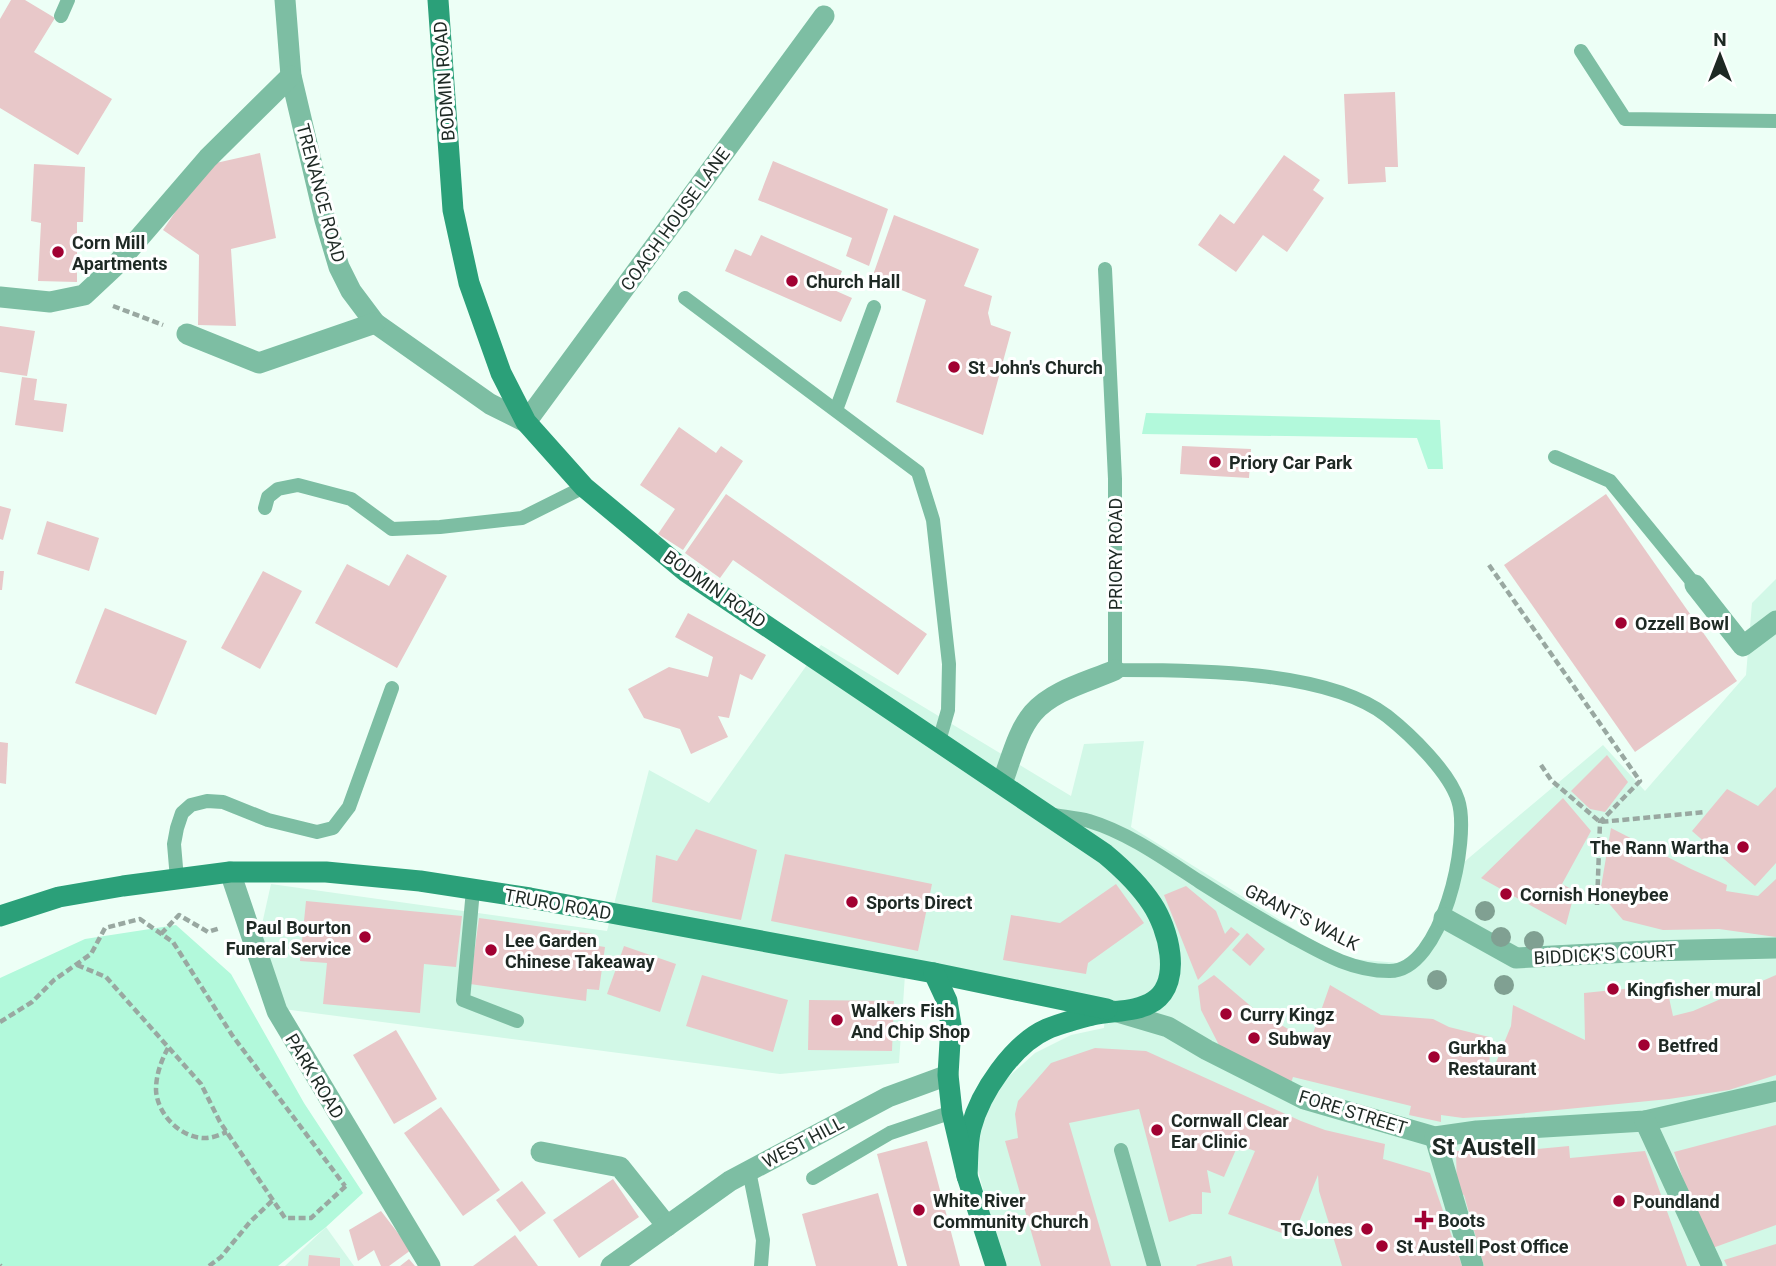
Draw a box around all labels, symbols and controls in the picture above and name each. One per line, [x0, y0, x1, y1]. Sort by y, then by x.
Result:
street label: BODMIN ROAD [429, 20, 459, 142]
north arrow [1685, 21, 1755, 91]
text: N [1713, 28, 1727, 51]
street label: TRENANCE ROAD [292, 121, 350, 265]
street label: COACH HOUSE LANE [616, 143, 734, 295]
place label: Corn Mill Apartments [72, 232, 167, 274]
marker: Corn Mill Apartments [50, 244, 66, 260]
place label: Church Hall [806, 271, 900, 292]
marker: Church Hall [784, 273, 800, 289]
place label: St John's Church [968, 357, 1103, 378]
marker: St John's Church [946, 359, 962, 375]
place label: Priory Car Park [1229, 452, 1353, 473]
marker: Priory Car Park [1207, 454, 1223, 470]
street label: PRIORY ROAD [1105, 498, 1126, 610]
street label: BODMIN ROAD [660, 546, 770, 632]
place label: Ozzell Bowl [1635, 613, 1729, 634]
marker: Ozzell Bowl [1613, 615, 1629, 631]
place label: The Rann Wartha [1590, 837, 1729, 858]
marker: The Rann Wartha [1735, 839, 1751, 855]
street label: GRANT'S WALK [1242, 879, 1363, 955]
street label: TRURO ROAD [503, 884, 613, 924]
place label: Cornish Honeybee [1520, 884, 1669, 905]
marker: Cornish Honeybee [1498, 886, 1514, 902]
place label: Sports Direct [866, 892, 972, 913]
marker: Sports Direct [844, 894, 860, 910]
place label: Paul Bourton Funeral Service [226, 917, 351, 959]
marker: Paul Bourton Funeral Service [357, 929, 373, 945]
place label: Lee Garden Chinese Takeaway [505, 930, 655, 972]
street label: BIDDICK'S COURT [1533, 940, 1677, 968]
marker: Lee Garden Chinese Takeaway [483, 942, 499, 958]
place label: Kingfisher mural [1627, 979, 1761, 1000]
marker: Kingfisher mural [1605, 981, 1621, 997]
place label: Walkers Fish And Chip Shop [851, 1000, 970, 1042]
place label: Curry Kingz [1240, 1004, 1334, 1025]
marker: Curry Kingz [1218, 1006, 1234, 1022]
marker: Walkers Fish And Chip Shop [829, 1012, 845, 1028]
place label: Subway [1268, 1028, 1332, 1049]
street label: PARK ROAD [281, 1030, 349, 1122]
marker: Subway [1246, 1030, 1262, 1046]
place label: Betfred [1658, 1035, 1718, 1056]
place label: Gurkha Restaurant [1448, 1037, 1536, 1079]
marker: Betfred [1636, 1037, 1652, 1053]
marker: Gurkha Restaurant [1426, 1049, 1442, 1065]
street label: FORE STREET [1296, 1086, 1410, 1138]
place label: Cornwall Clear Ear Clinic [1171, 1110, 1289, 1152]
street label: WEST HILL [759, 1112, 847, 1172]
marker: Cornwall Clear Ear Clinic [1149, 1122, 1165, 1138]
district label: St Austell [1432, 1133, 1536, 1161]
place label: White River Community Church [933, 1190, 1089, 1232]
place label: Poundland [1633, 1191, 1720, 1212]
marker: Poundland [1611, 1193, 1627, 1209]
marker: White River Community Church [911, 1202, 927, 1218]
place label: Boots [1438, 1210, 1485, 1231]
marker: Boots [1416, 1212, 1432, 1228]
place label: TGJones [1281, 1219, 1353, 1240]
marker: TGJones [1359, 1221, 1375, 1237]
place label: St Austell Post Office [1396, 1236, 1569, 1257]
marker: St Austell Post Office [1374, 1238, 1390, 1254]

